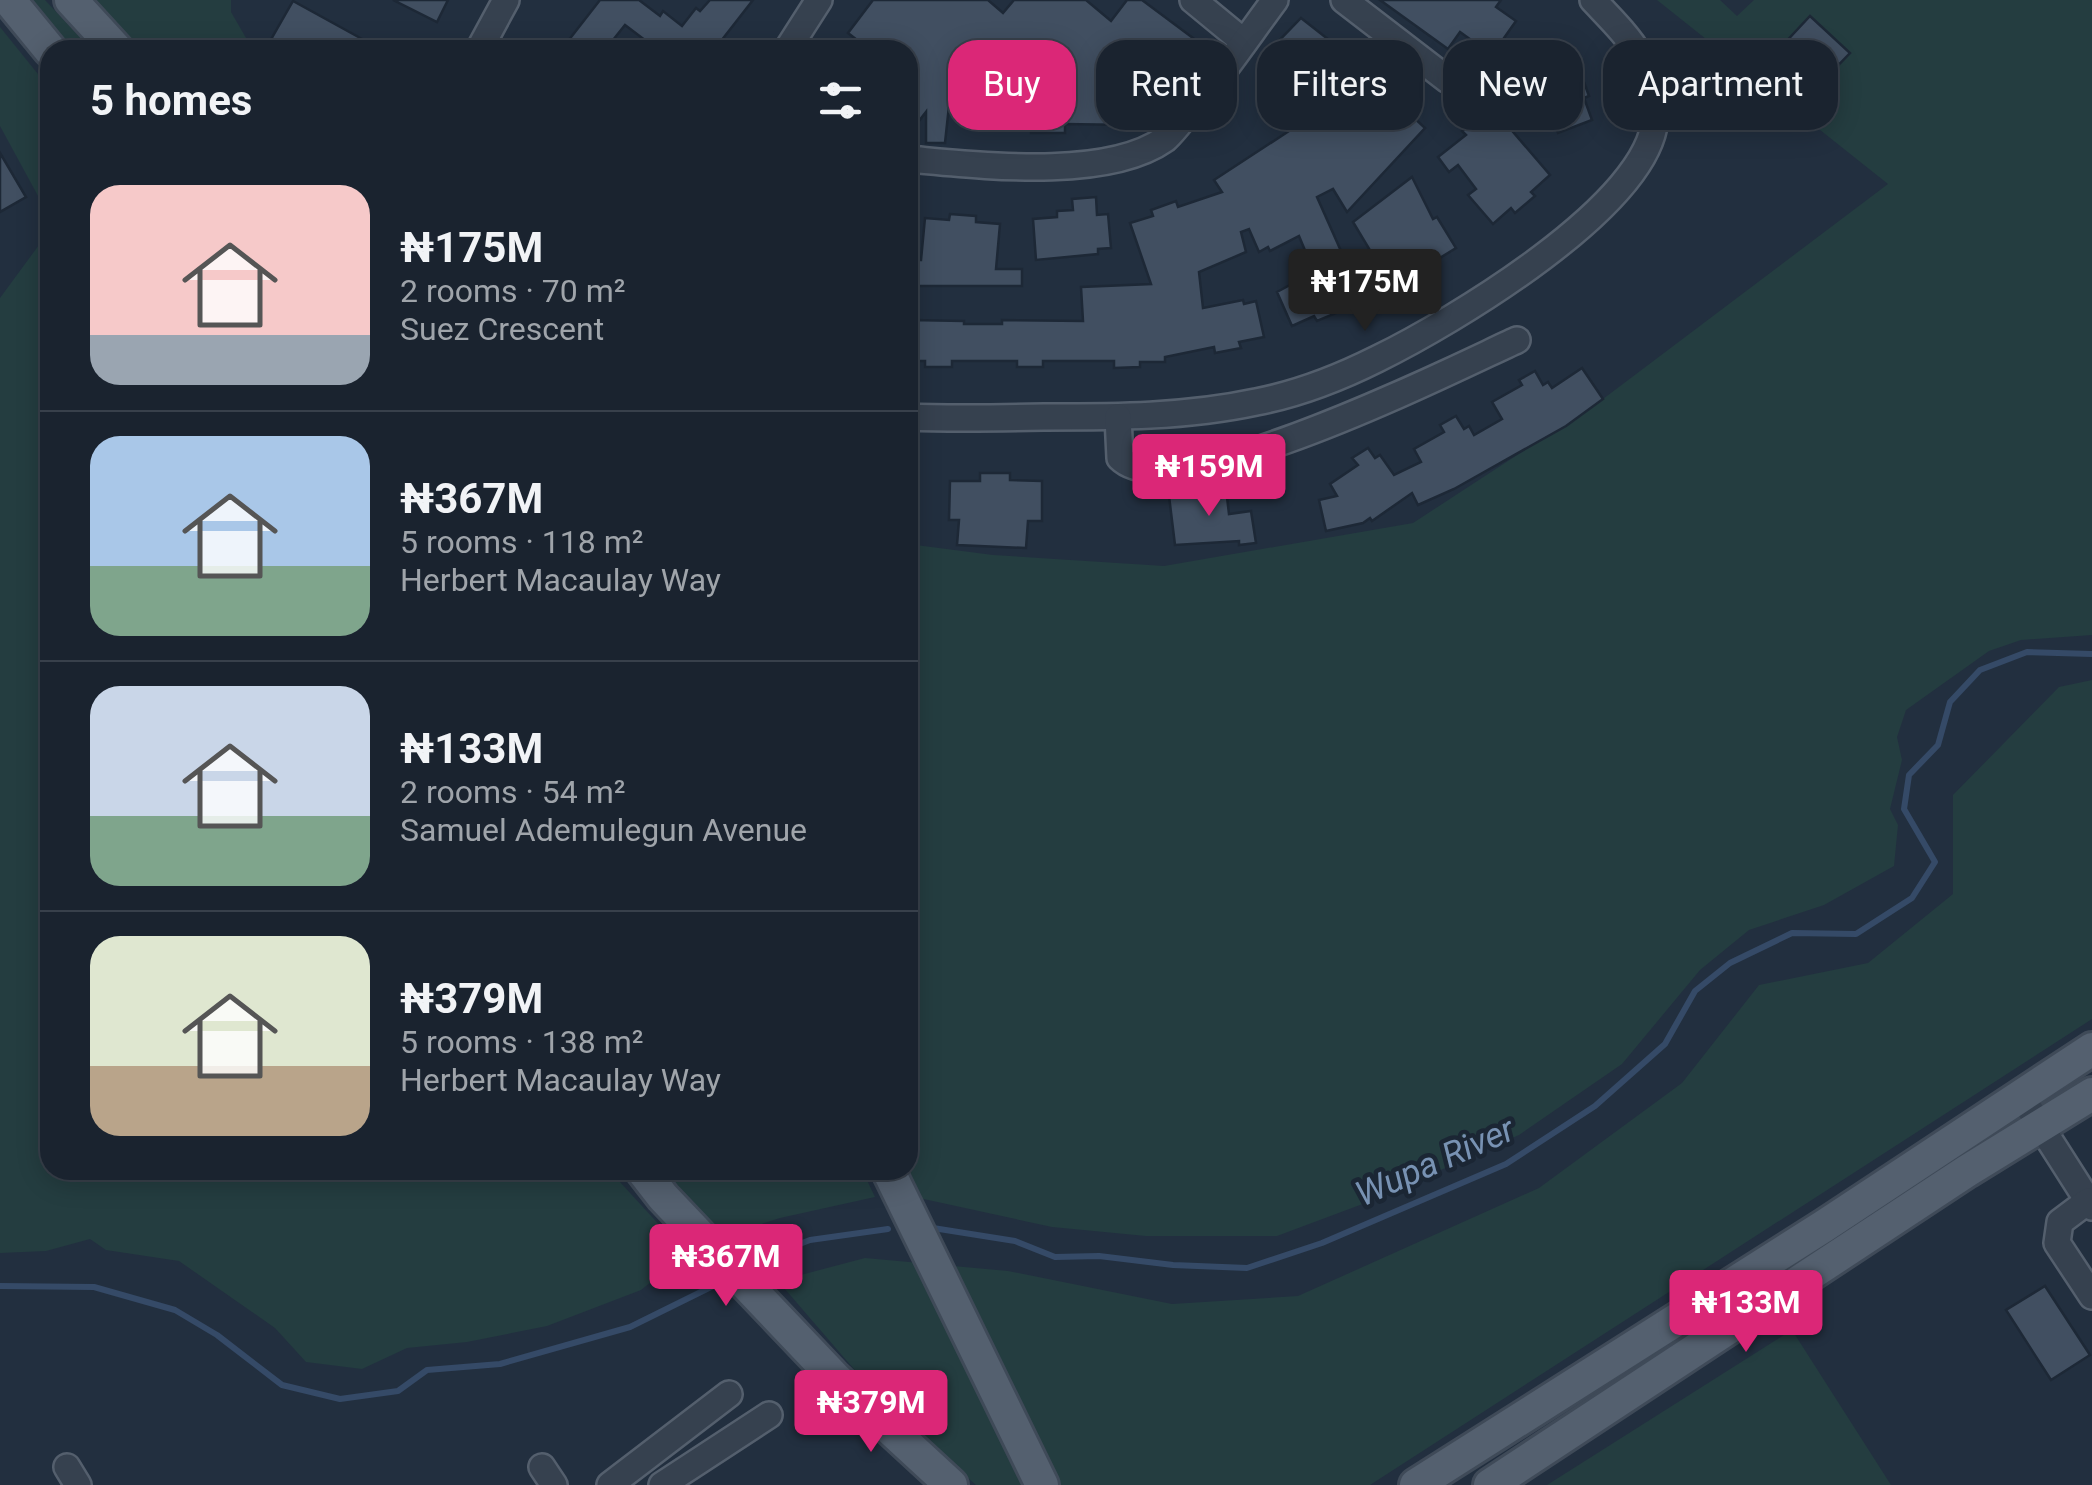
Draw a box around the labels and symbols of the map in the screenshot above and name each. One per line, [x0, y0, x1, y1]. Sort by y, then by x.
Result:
pin: ₦175M [1295, 249, 1435, 334]
pin: ₦159M [1139, 434, 1279, 519]
water label: Wupa River [1349, 1108, 1522, 1215]
pin: ₦367M [656, 1224, 796, 1309]
pin: ₦133M [1676, 1270, 1816, 1355]
pin: ₦379M [801, 1370, 941, 1455]

